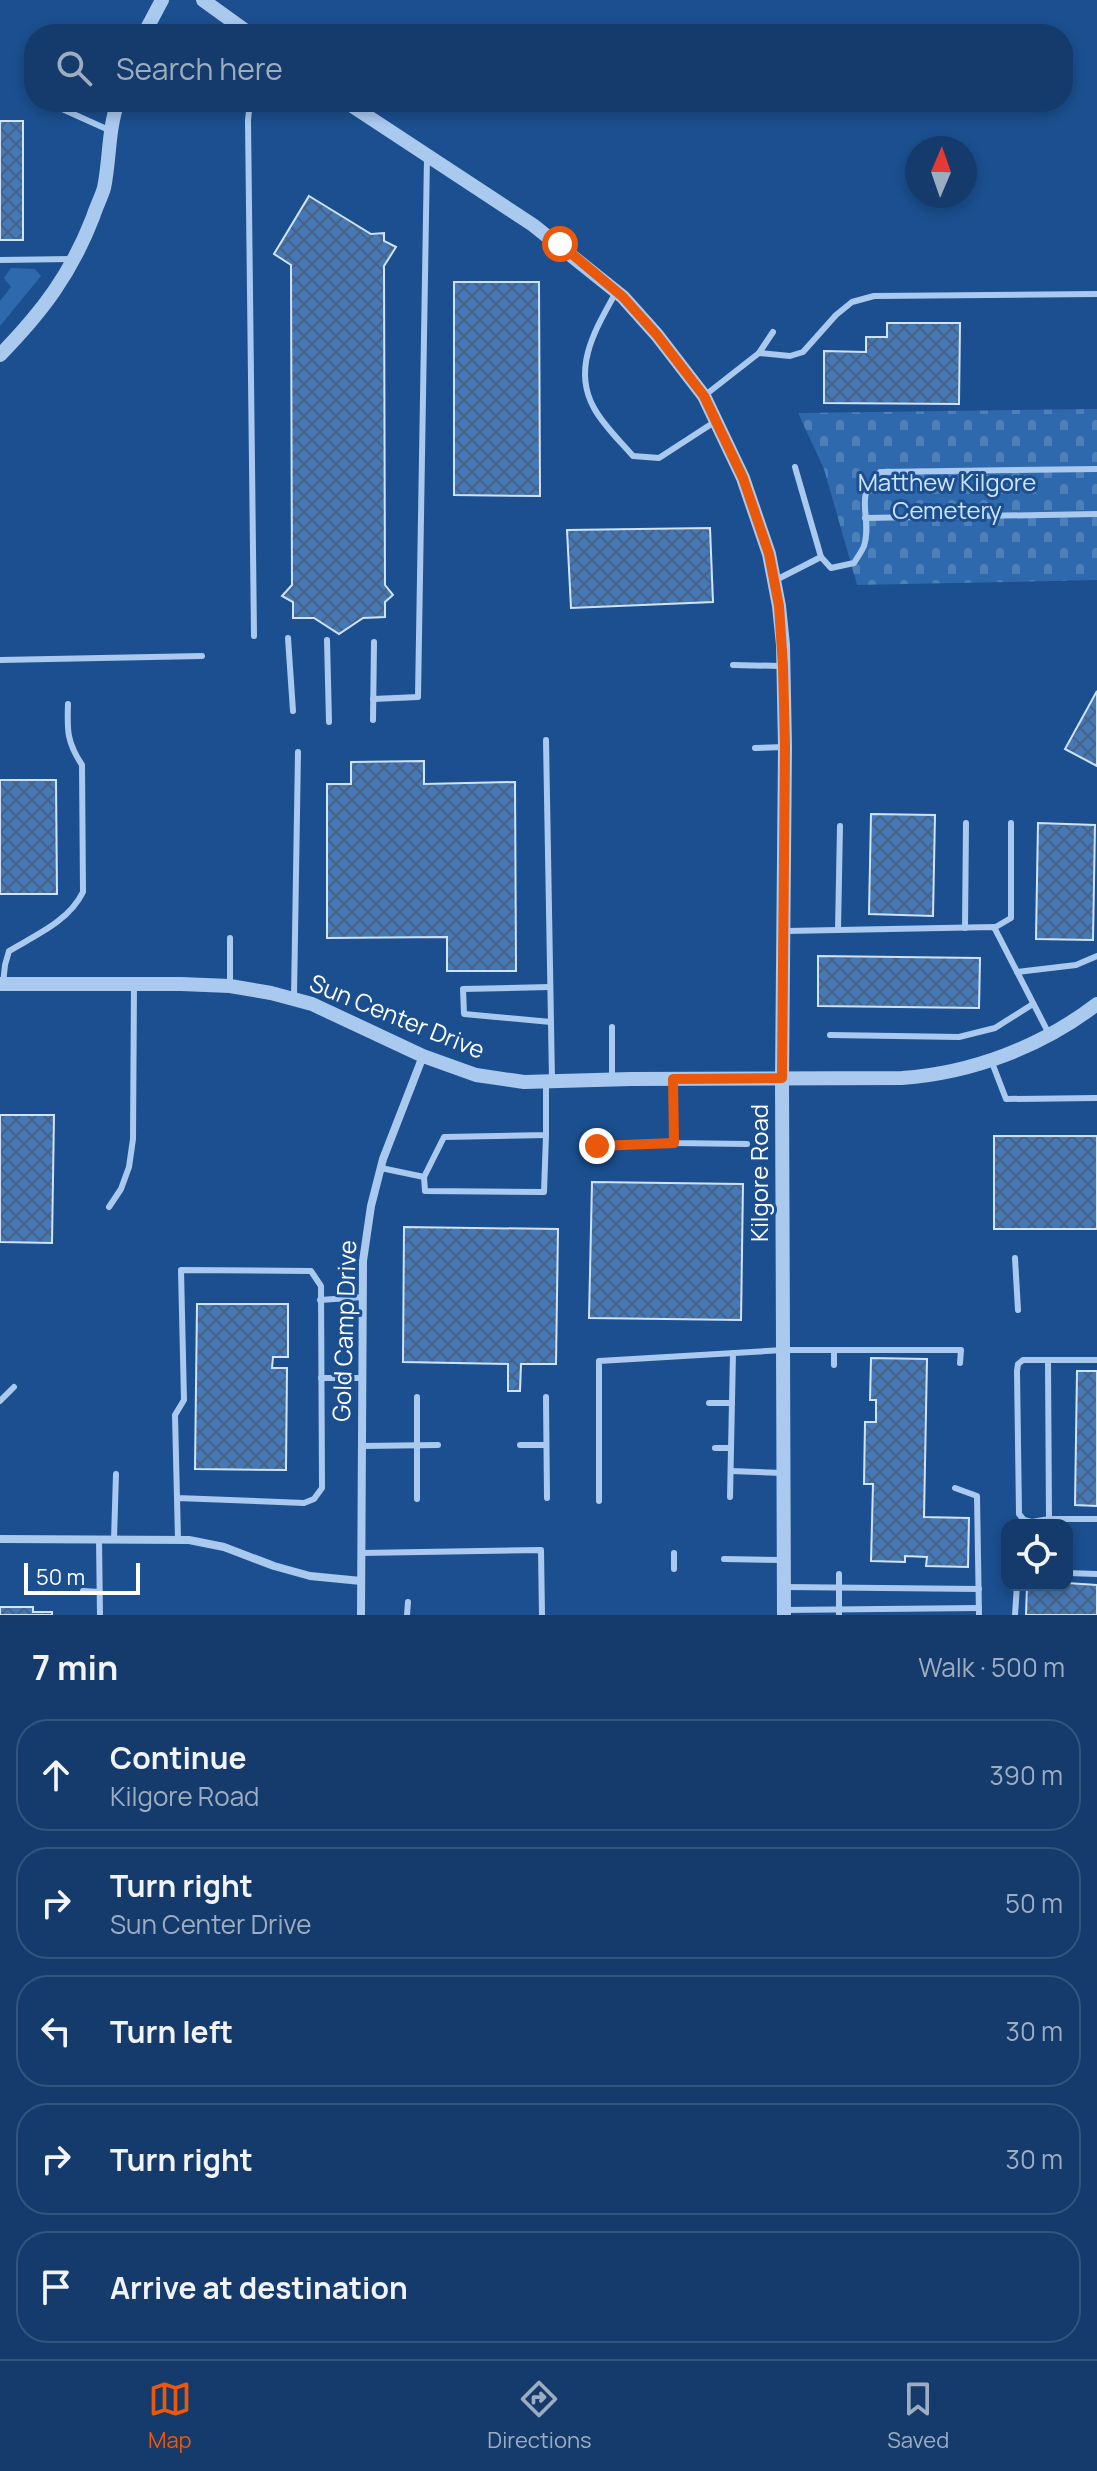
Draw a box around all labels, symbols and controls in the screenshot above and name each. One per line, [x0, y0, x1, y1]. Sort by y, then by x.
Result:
search box [24, 24, 1073, 112]
icon: search [52, 46, 96, 90]
text: Search here [116, 48, 283, 89]
north arrow [905, 136, 977, 208]
route start [542, 226, 578, 262]
park label: Matthew Kilgore Cemetery [858, 465, 1036, 526]
street label: Sun Center Drive [305, 965, 490, 1066]
street label: Kilgore Road [742, 1104, 775, 1242]
route end [579, 1128, 615, 1164]
street label: Gold Camp Drive [324, 1240, 363, 1422]
map controls [1001, 1519, 1073, 1591]
button: locate [1001, 1519, 1073, 1591]
scale bar [24, 1559, 140, 1595]
text: 50 m [36, 1562, 85, 1592]
text: 7 min [32, 1644, 118, 1690]
text: Walk · 500 m [918, 1649, 1065, 1685]
text: Continue [110, 1737, 246, 1778]
icon: ahead [34, 1753, 78, 1797]
text: 390 m [989, 1757, 1063, 1793]
text: Kilgore Road [110, 1778, 259, 1814]
text: Turn right [110, 1865, 253, 1906]
icon: right [34, 1881, 78, 1925]
text: 50 m [1005, 1885, 1063, 1921]
text: Sun Center Drive [110, 1906, 311, 1942]
icon: left [34, 2009, 78, 2053]
text: Turn left [110, 2011, 233, 2052]
text: 30 m [1006, 2013, 1063, 2049]
icon: right [34, 2137, 78, 2181]
text: Turn right [110, 2139, 253, 2180]
text: 30 m [1006, 2141, 1063, 2177]
icon: arrive [34, 2265, 78, 2309]
text: Arrive at destination [110, 2267, 408, 2308]
tab: Map [148, 2377, 192, 2455]
tab: Directions [487, 2377, 592, 2455]
tab: Saved [887, 2377, 949, 2455]

